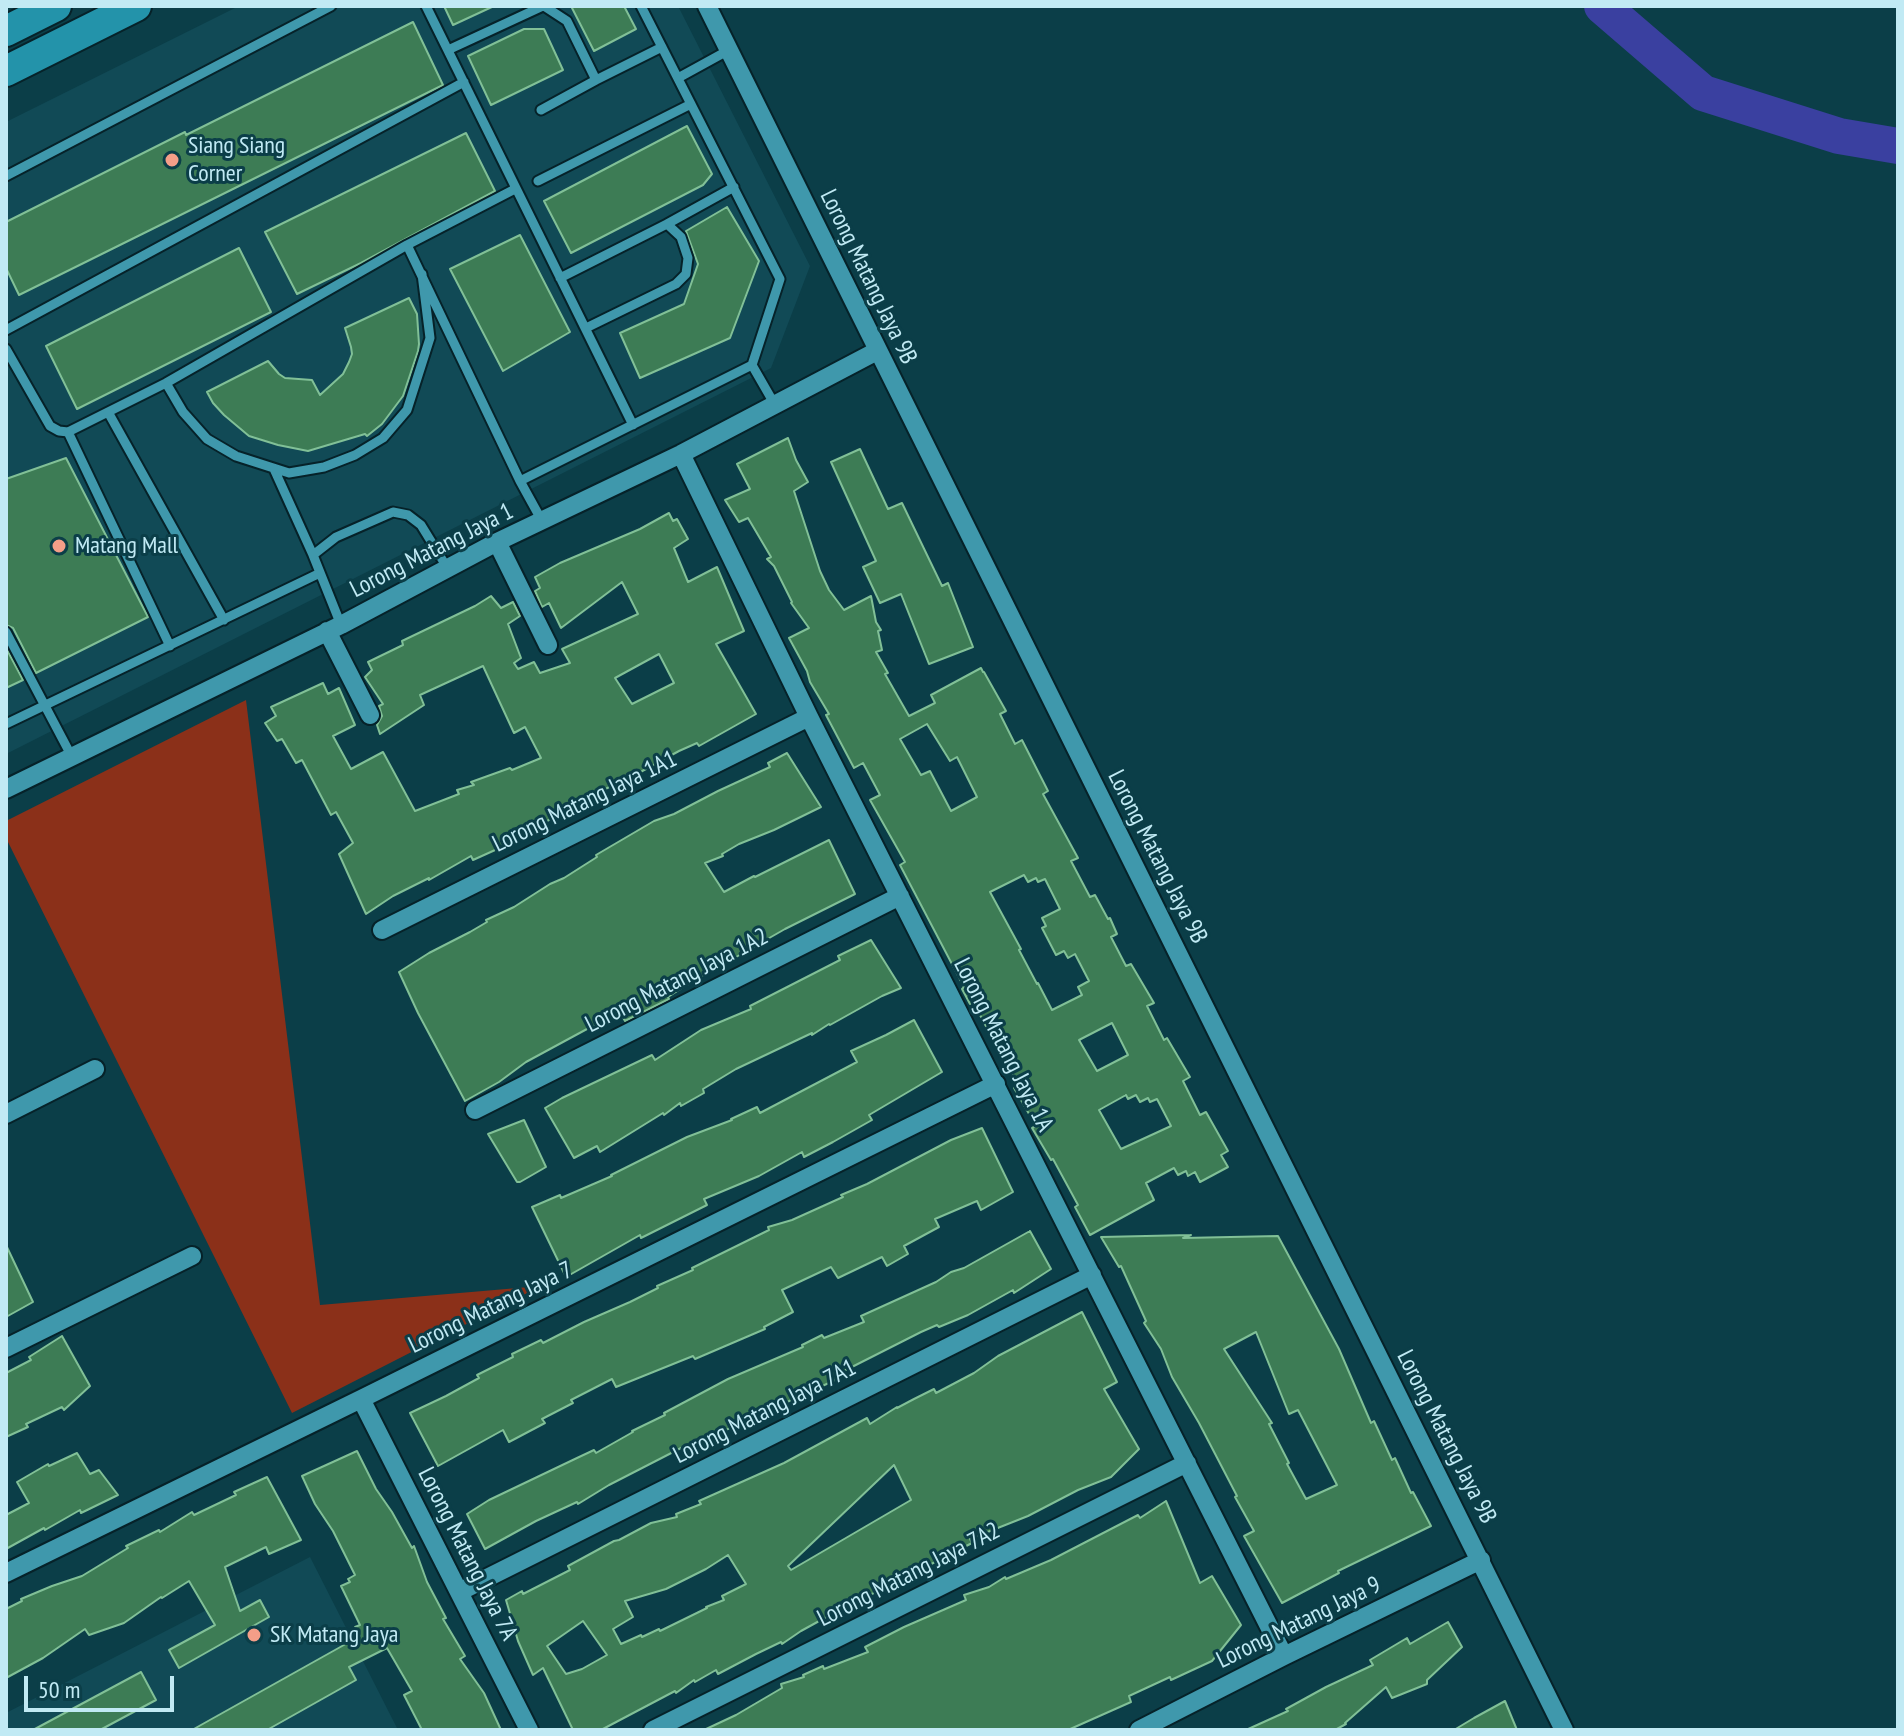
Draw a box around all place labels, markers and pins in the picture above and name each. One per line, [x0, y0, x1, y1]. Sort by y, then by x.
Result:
place label: Siang Siang Corner [188, 132, 285, 188]
marker: Siang Siang Corner [163, 151, 181, 169]
place label: Matang Mall [75, 532, 178, 560]
marker: Matang Mall [50, 537, 68, 555]
place label: SK Matang Jaya [270, 1621, 398, 1649]
marker: SK Matang Jaya [245, 1626, 263, 1644]

